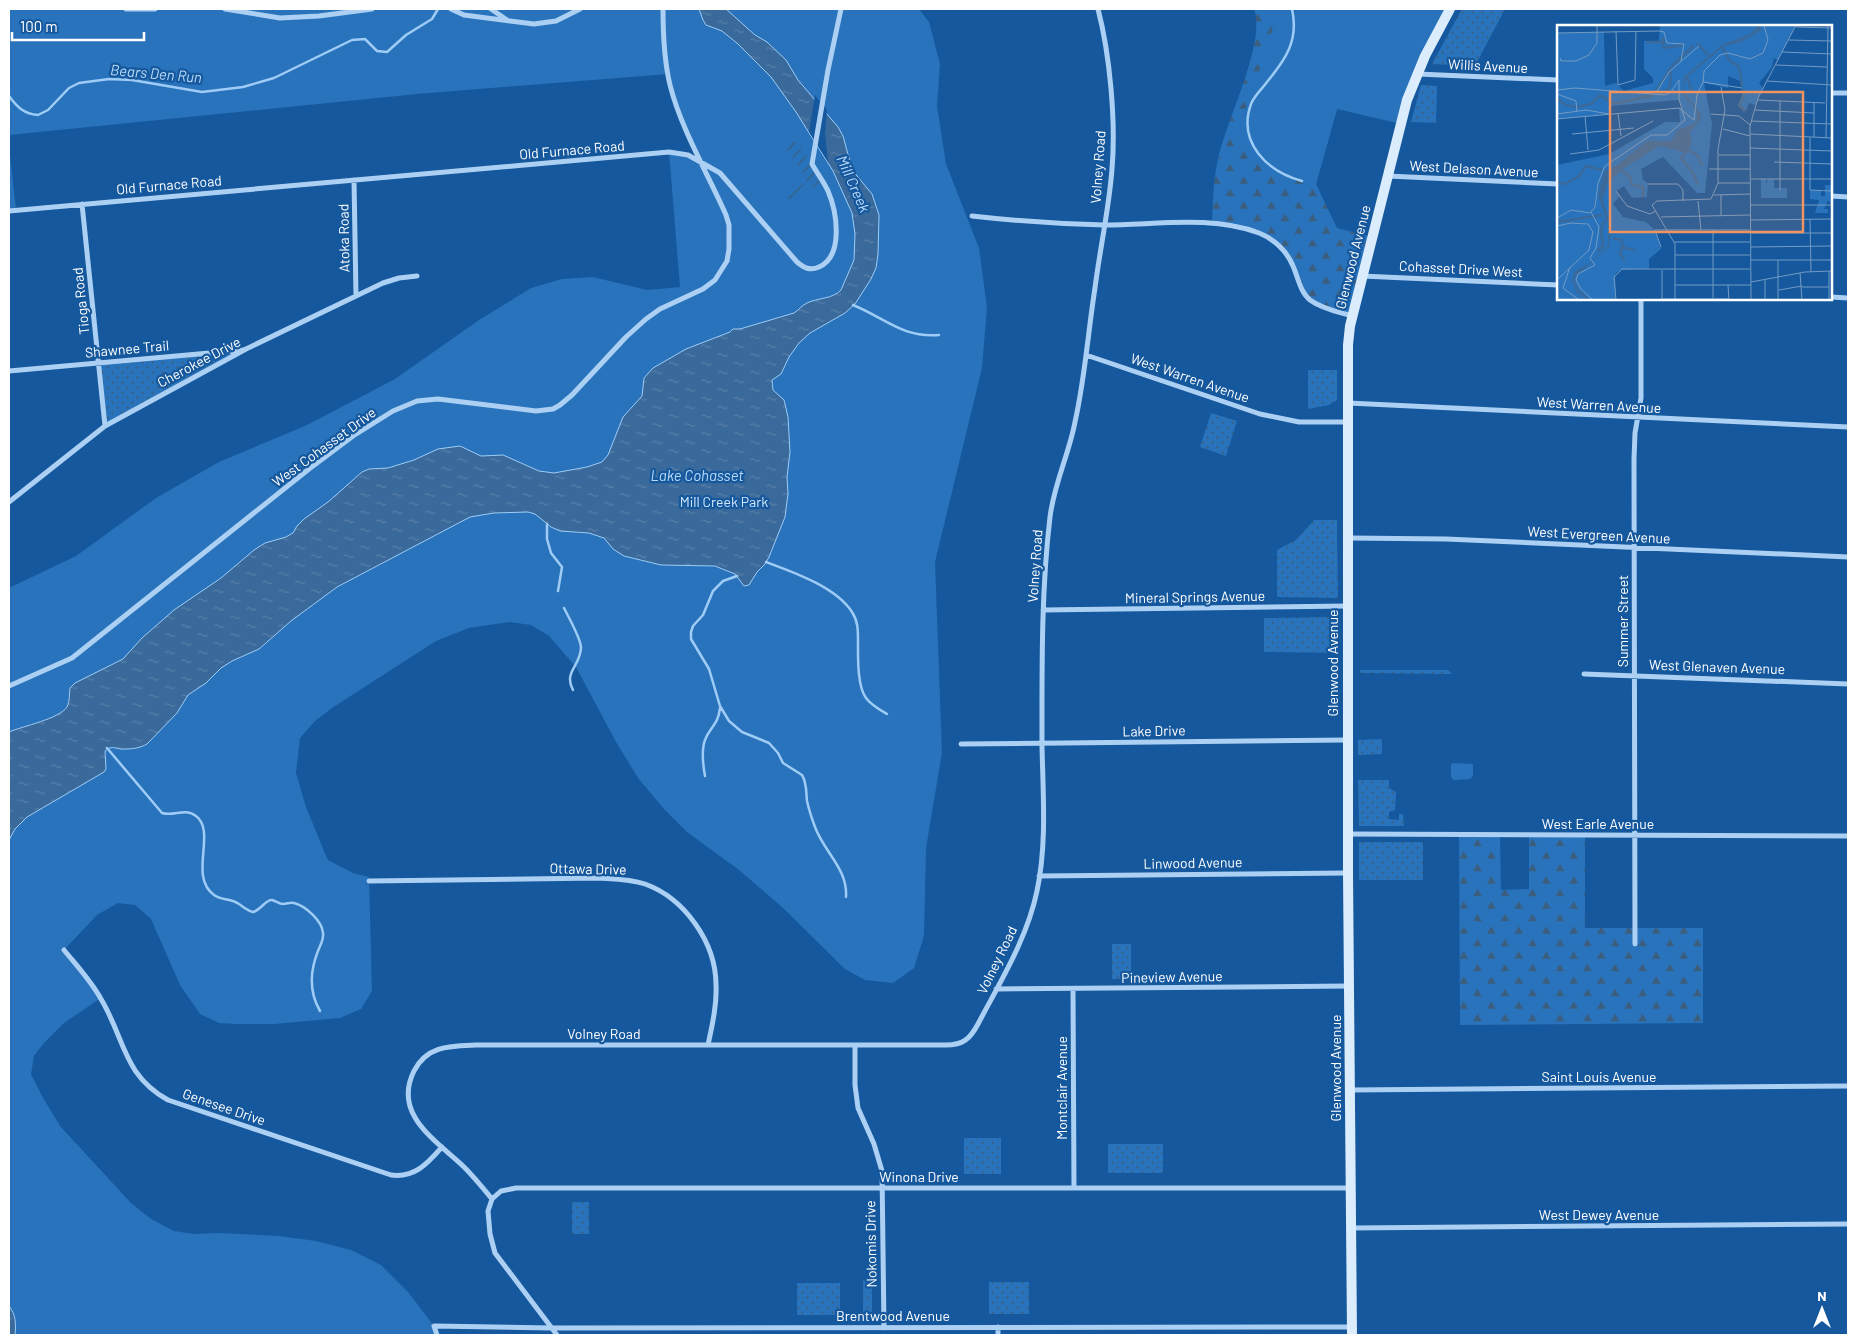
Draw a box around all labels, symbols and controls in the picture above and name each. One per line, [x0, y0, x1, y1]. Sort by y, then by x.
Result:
scale bar [12, 10, 145, 42]
text: 100 m [20, 17, 58, 35]
inset map [1557, 25, 1832, 300]
street label: Willis Avenue [1448, 55, 1528, 76]
water label: Bears Den Run [109, 60, 203, 86]
street label: Volney Road [1086, 130, 1109, 204]
street label: Old Furnace Road [518, 136, 625, 163]
water label: Mill Creek [833, 152, 875, 216]
street label: West Delason Avenue [1409, 157, 1539, 180]
street label: Old Furnace Road [115, 171, 222, 198]
street label: Glenwood Avenue [1331, 203, 1374, 311]
street label: Atoka Road [334, 204, 353, 272]
street label: Cohasset Drive West [1399, 257, 1523, 280]
street label: Tioga Road [69, 267, 92, 335]
street label: Cherokee Drive [154, 333, 243, 391]
street label: Shawnee Trail [84, 336, 170, 361]
street label: West Warren Avenue [1128, 349, 1252, 406]
street label: West Warren Avenue [1536, 393, 1662, 416]
street label: West Cohasset Drive [269, 403, 379, 490]
water label: Lake Cohasset [650, 466, 744, 484]
park label: Mill Creek Park [680, 493, 768, 510]
street label: West Evergreen Avenue [1527, 522, 1671, 547]
street label: Volney Road [1023, 529, 1046, 603]
street label: Summer Street [1614, 575, 1631, 667]
street label: Mineral Springs Avenue [1125, 587, 1265, 606]
street label: Glenwood Avenue [1324, 610, 1341, 716]
street label: West Glenaven Avenue [1649, 656, 1785, 677]
street label: Lake Drive [1122, 721, 1186, 740]
street label: West Earle Avenue [1542, 815, 1654, 832]
street label: Linwood Avenue [1143, 853, 1243, 872]
street label: Ottawa Drive [549, 859, 627, 878]
street label: Volney Road [973, 923, 1020, 996]
street label: Pineview Avenue [1121, 967, 1223, 986]
street label: Glenwood Avenue [1327, 1015, 1344, 1121]
street label: Volney Road [567, 1025, 641, 1042]
street label: Montclair Avenue [1053, 1036, 1070, 1140]
street label: Saint Louis Avenue [1542, 1068, 1657, 1085]
street label: Genesee Drive [181, 1084, 268, 1129]
street label: Winona Drive [879, 1168, 959, 1185]
street label: Nokomis Drive [861, 1200, 880, 1288]
street label: West Dewey Avenue [1539, 1206, 1659, 1223]
north arrow [1797, 1284, 1847, 1334]
text: N [1817, 1287, 1827, 1304]
street label: Brentwood Avenue [836, 1307, 950, 1324]

